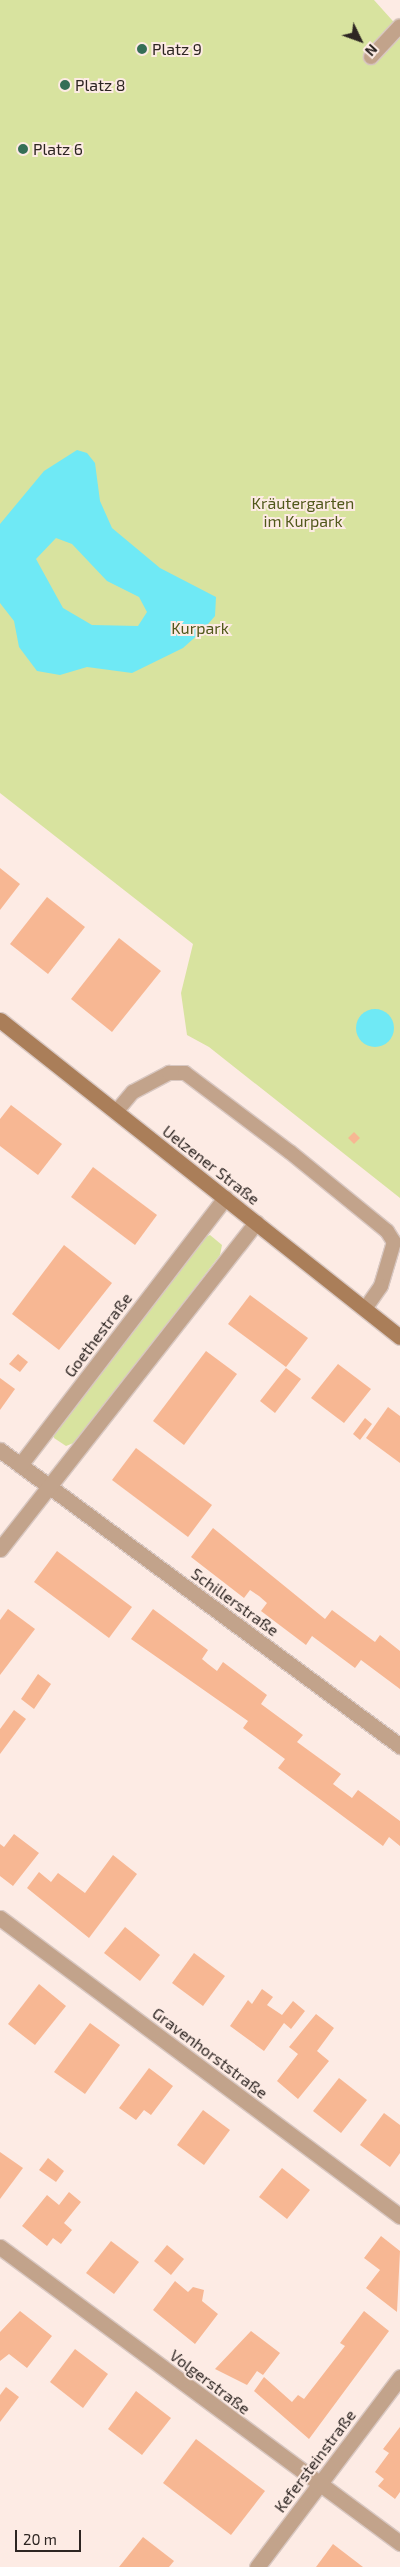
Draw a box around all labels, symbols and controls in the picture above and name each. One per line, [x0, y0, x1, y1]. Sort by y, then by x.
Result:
north arrow [335, 15, 385, 65]
place label: Platz 9 [152, 39, 202, 59]
text: N [362, 41, 381, 60]
marker: Platz 9 [136, 43, 148, 55]
place label: Platz 8 [75, 75, 126, 95]
marker: Platz 8 [59, 79, 71, 91]
place label: Platz 6 [33, 139, 83, 159]
marker: Platz 6 [17, 143, 29, 155]
park label: Kräutergarten im Kurpark [252, 493, 354, 531]
park label: Kurpark [171, 618, 229, 638]
street label: Uelzener Straße [159, 1121, 263, 1209]
street label: Goethestraße [60, 1289, 136, 1381]
street label: Schillerstraße [188, 1564, 282, 1640]
street label: Gravenhorststraße [149, 2003, 271, 2103]
street label: Volgerstraße [166, 2346, 254, 2418]
street label: Kefersteinstraße [270, 2406, 360, 2516]
scale bar [18, 2520, 84, 2552]
text: 20 m [23, 2530, 57, 2548]

